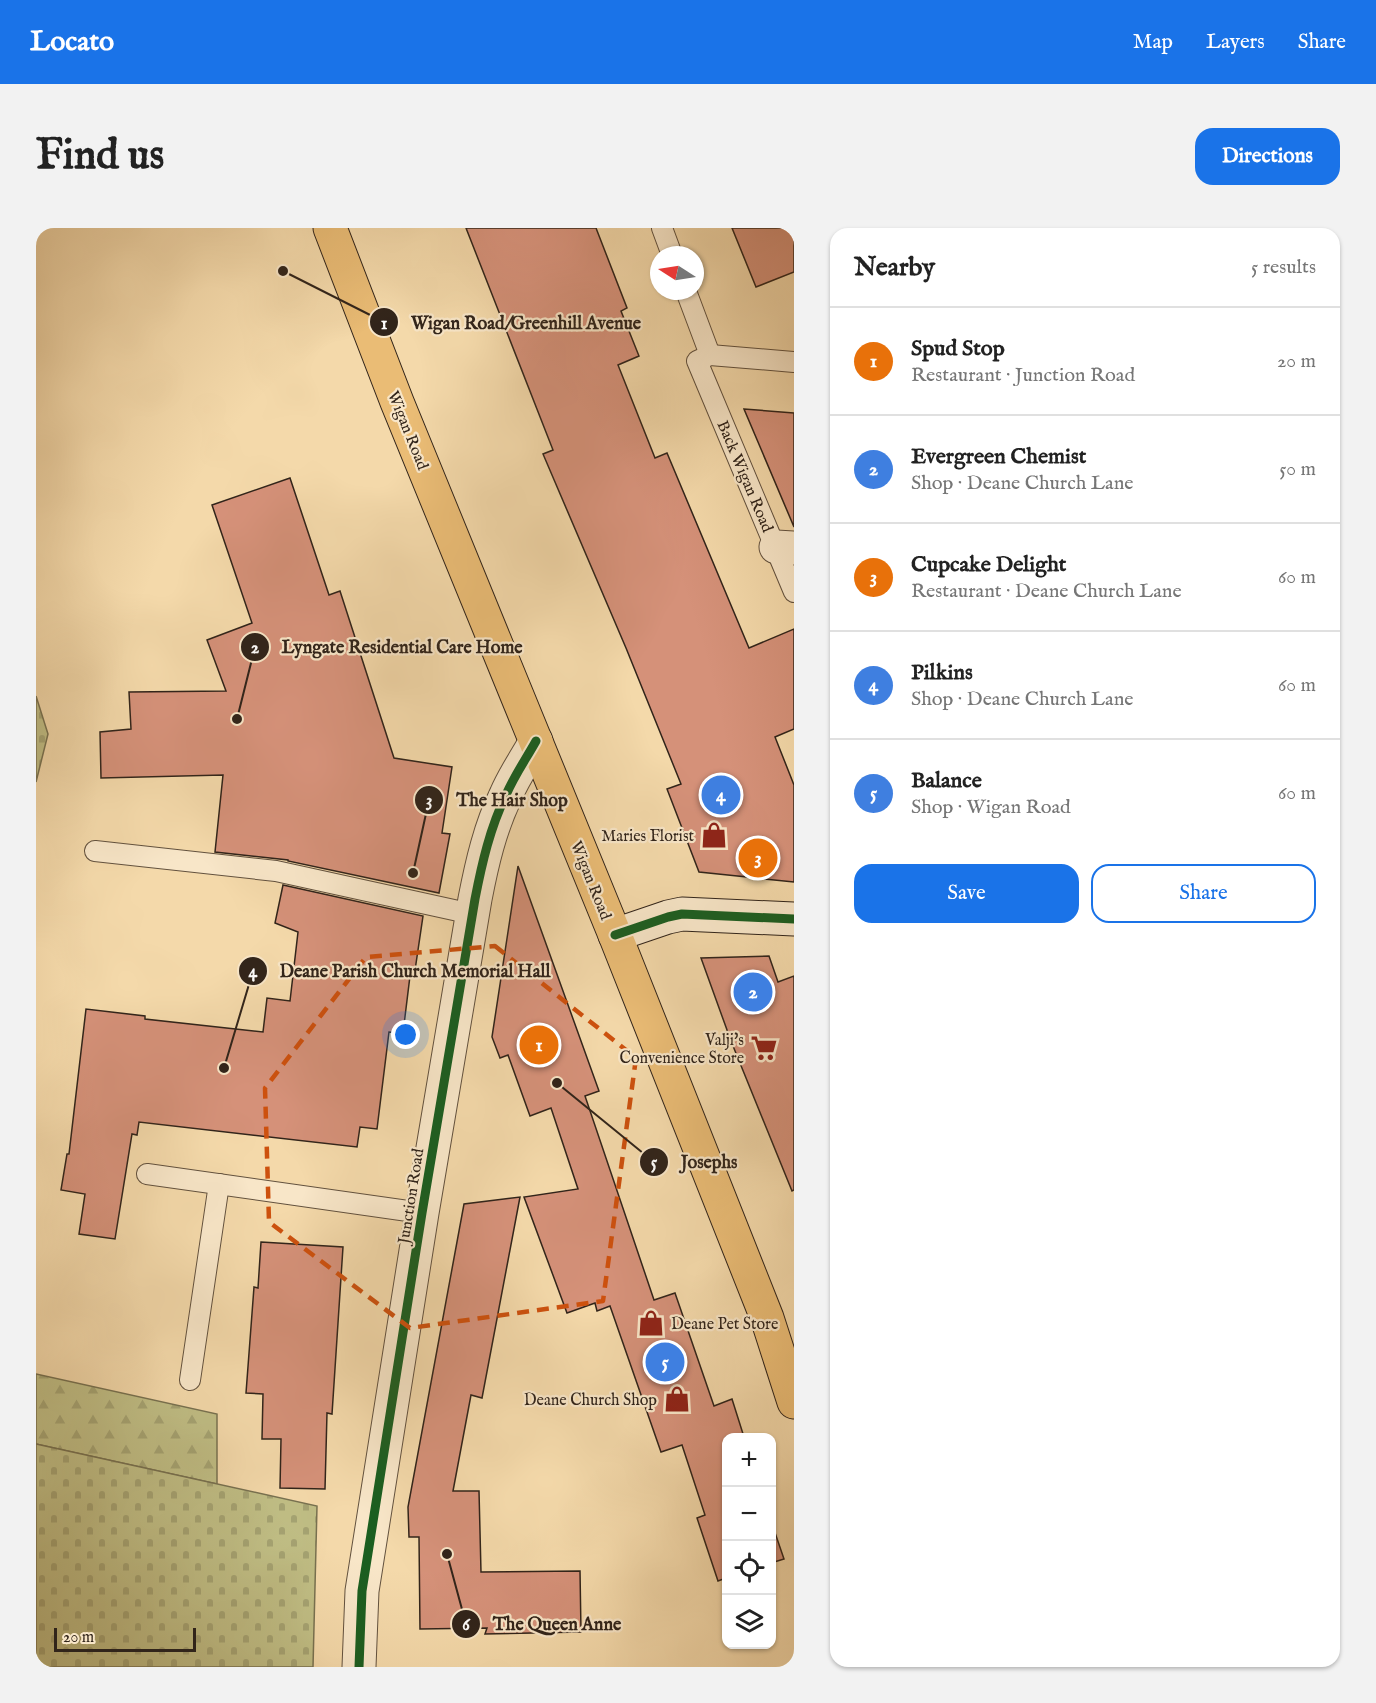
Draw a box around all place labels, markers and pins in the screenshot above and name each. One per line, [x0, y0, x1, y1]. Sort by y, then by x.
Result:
callout: Wigan Road/Greenhill Avenue [369, 304, 653, 340]
callout: Lyngate Residential Care Home [240, 629, 535, 665]
pin: 4 [702, 772, 740, 818]
callout: The Hair Shop [414, 782, 580, 818]
shop icon: Maries Florist [699, 820, 729, 850]
place label: Maries Florist [601, 827, 695, 847]
pin: 3 [738, 836, 778, 880]
callout: Deane Parish Church Memorial Hall [238, 953, 563, 989]
pin: 2 [734, 970, 772, 1014]
pin: 1 [520, 1022, 558, 1068]
place label: Valji's Convenience Store [620, 1031, 744, 1069]
supermarket icon: Valji's Convenience Store [749, 1033, 779, 1063]
callout: Josephs [639, 1144, 749, 1180]
shop icon: Deane Pet Store [636, 1308, 666, 1338]
place label: Deane Pet Store [671, 1315, 778, 1335]
pin: 5 [646, 1340, 684, 1384]
shop icon: Deane Church Shop [662, 1384, 692, 1414]
place label: Deane Church Shop [524, 1391, 657, 1411]
callout: The Queen Anne [451, 1606, 634, 1642]

